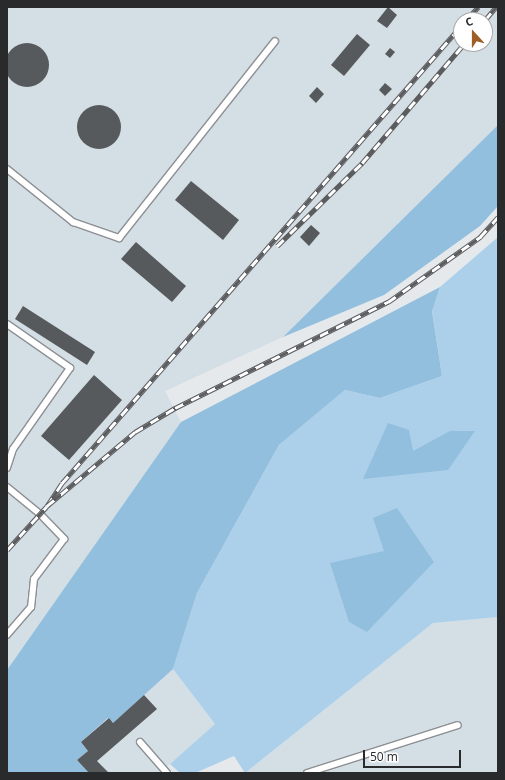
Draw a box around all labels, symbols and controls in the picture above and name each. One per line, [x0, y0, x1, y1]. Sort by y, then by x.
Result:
north arrow [453, 12, 493, 52]
text: С [463, 13, 475, 30]
scale bar [365, 742, 463, 768]
text: 50 m [370, 748, 398, 765]

